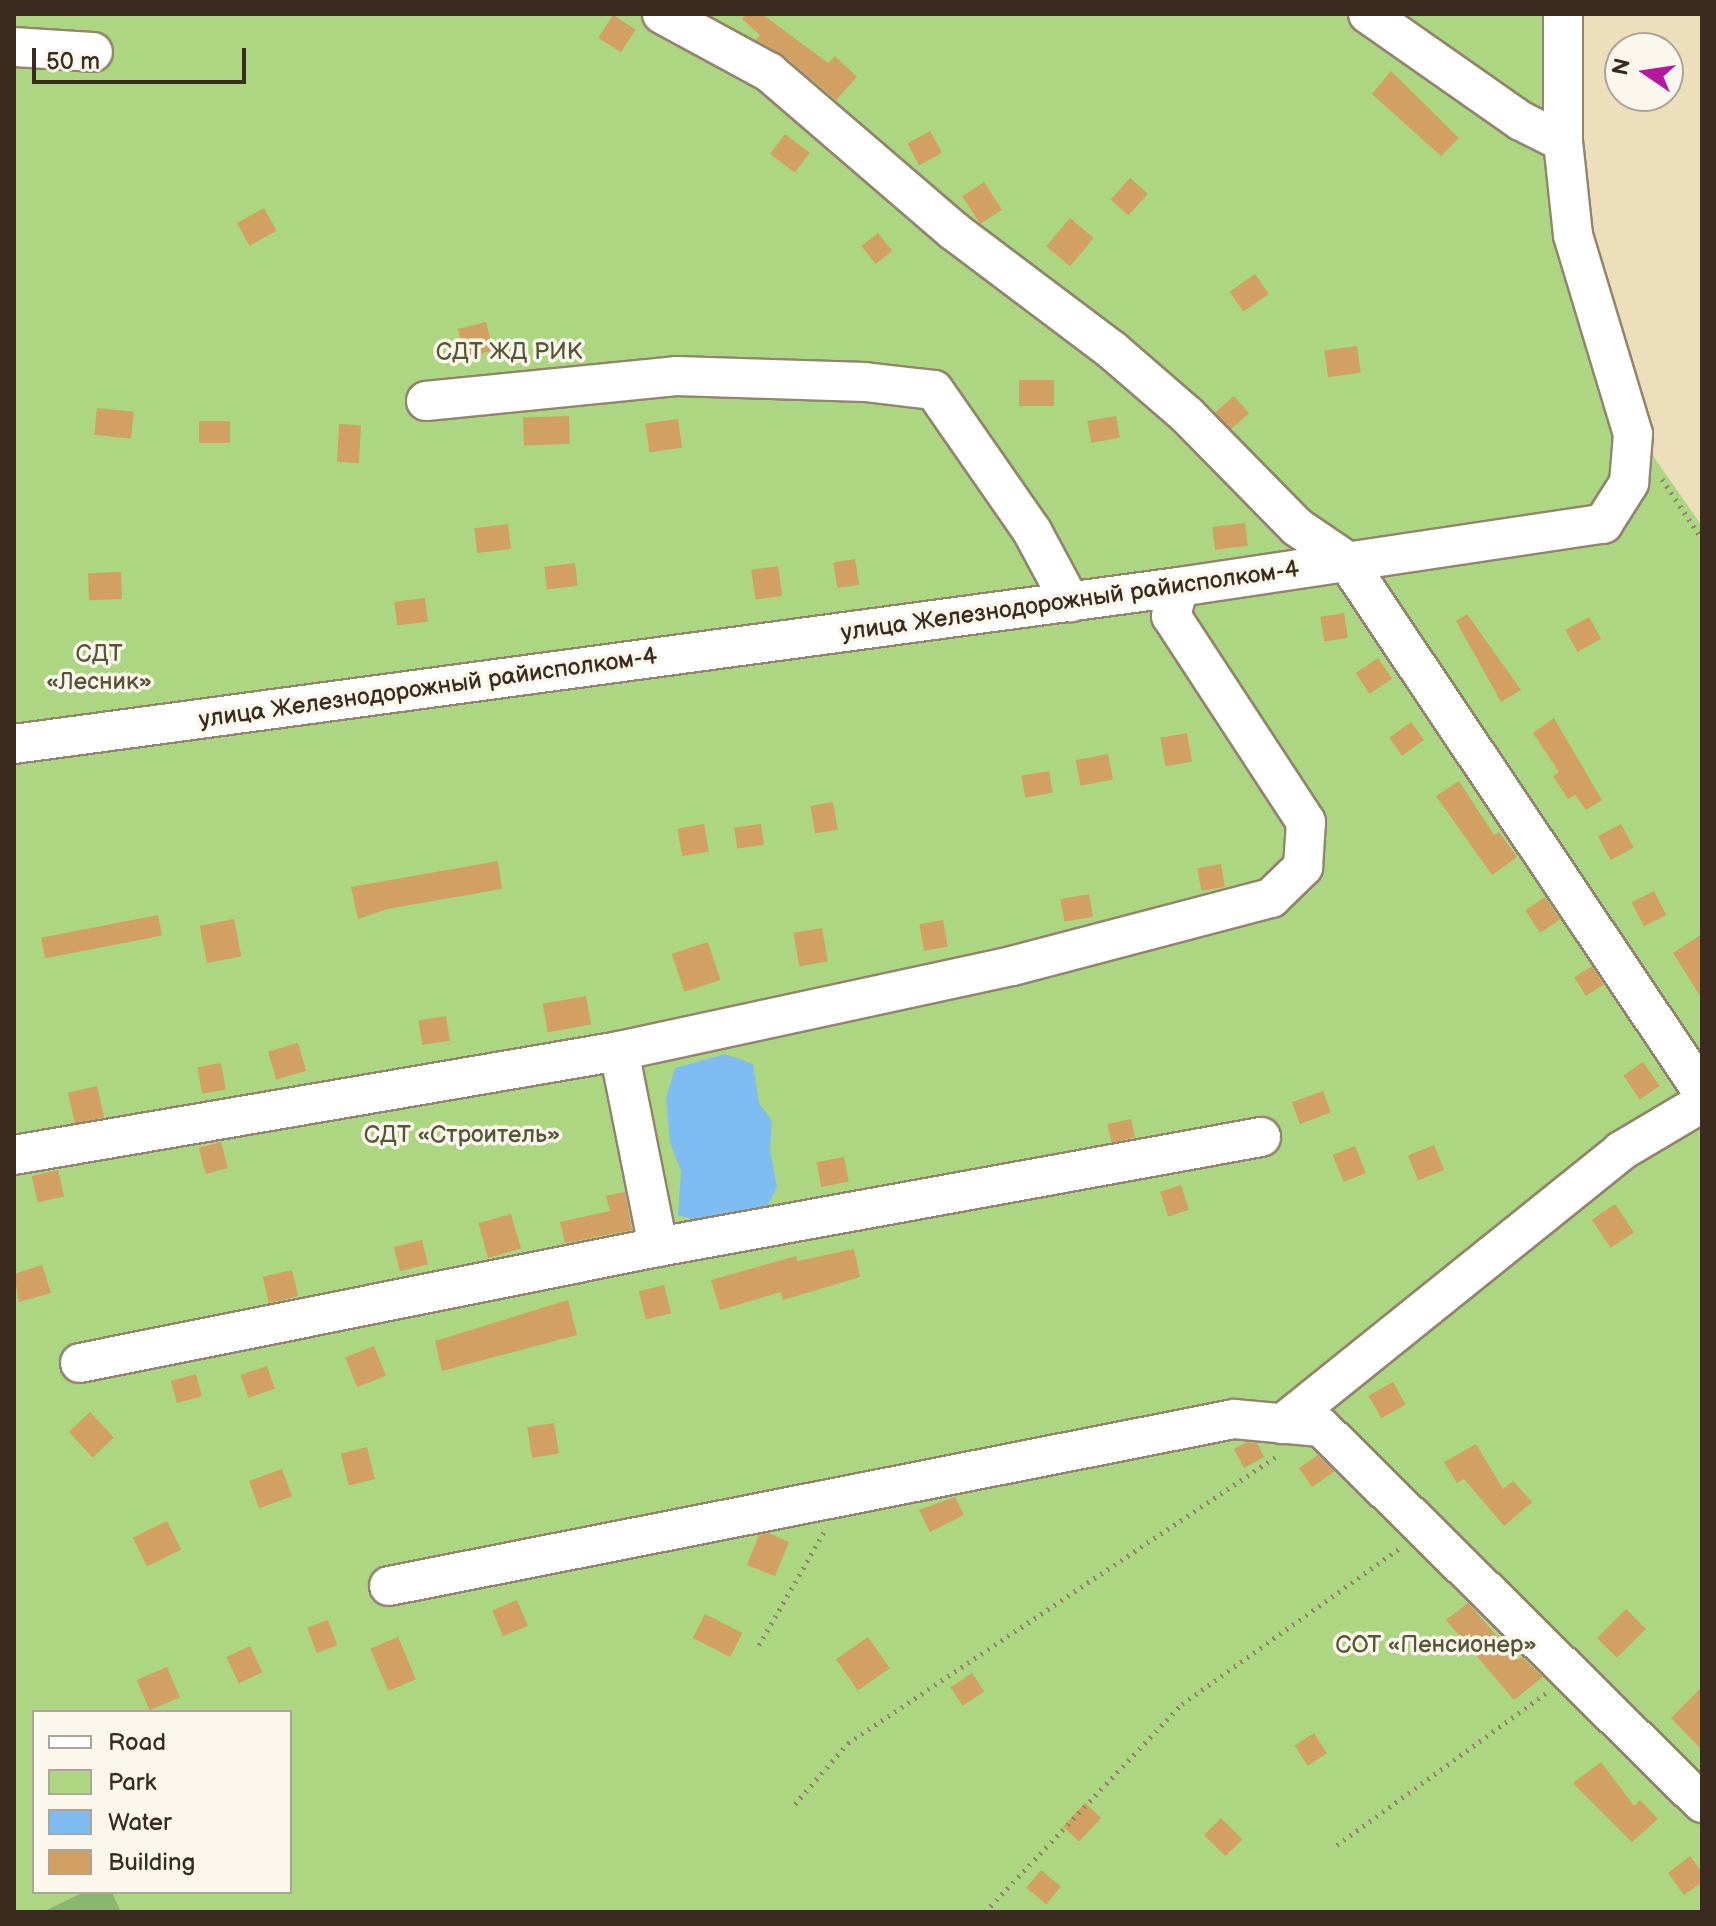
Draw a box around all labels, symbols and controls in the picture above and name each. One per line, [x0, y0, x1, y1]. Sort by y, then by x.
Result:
scale bar [36, 32, 250, 82]
north arrow [1604, 32, 1684, 112]
text: 50 m [46, 47, 100, 76]
text: N [1607, 56, 1637, 78]
park label: СДТ ЖД РИК [436, 338, 582, 366]
street label: улица Железнодорожный райисполком-4 [839, 555, 1301, 647]
park label: СДТ «Лесник» [46, 640, 152, 696]
street label: улица Железнодорожный райисполком-4 [197, 642, 659, 734]
park label: СДТ «Строитель» [364, 1121, 560, 1149]
park label: СОТ «Пенсионер» [1335, 1631, 1537, 1659]
legend [32, 1710, 292, 1894]
text: Road [108, 1728, 166, 1757]
text: Park [108, 1768, 156, 1797]
text: Water [108, 1808, 172, 1837]
text: Building [108, 1848, 195, 1877]

